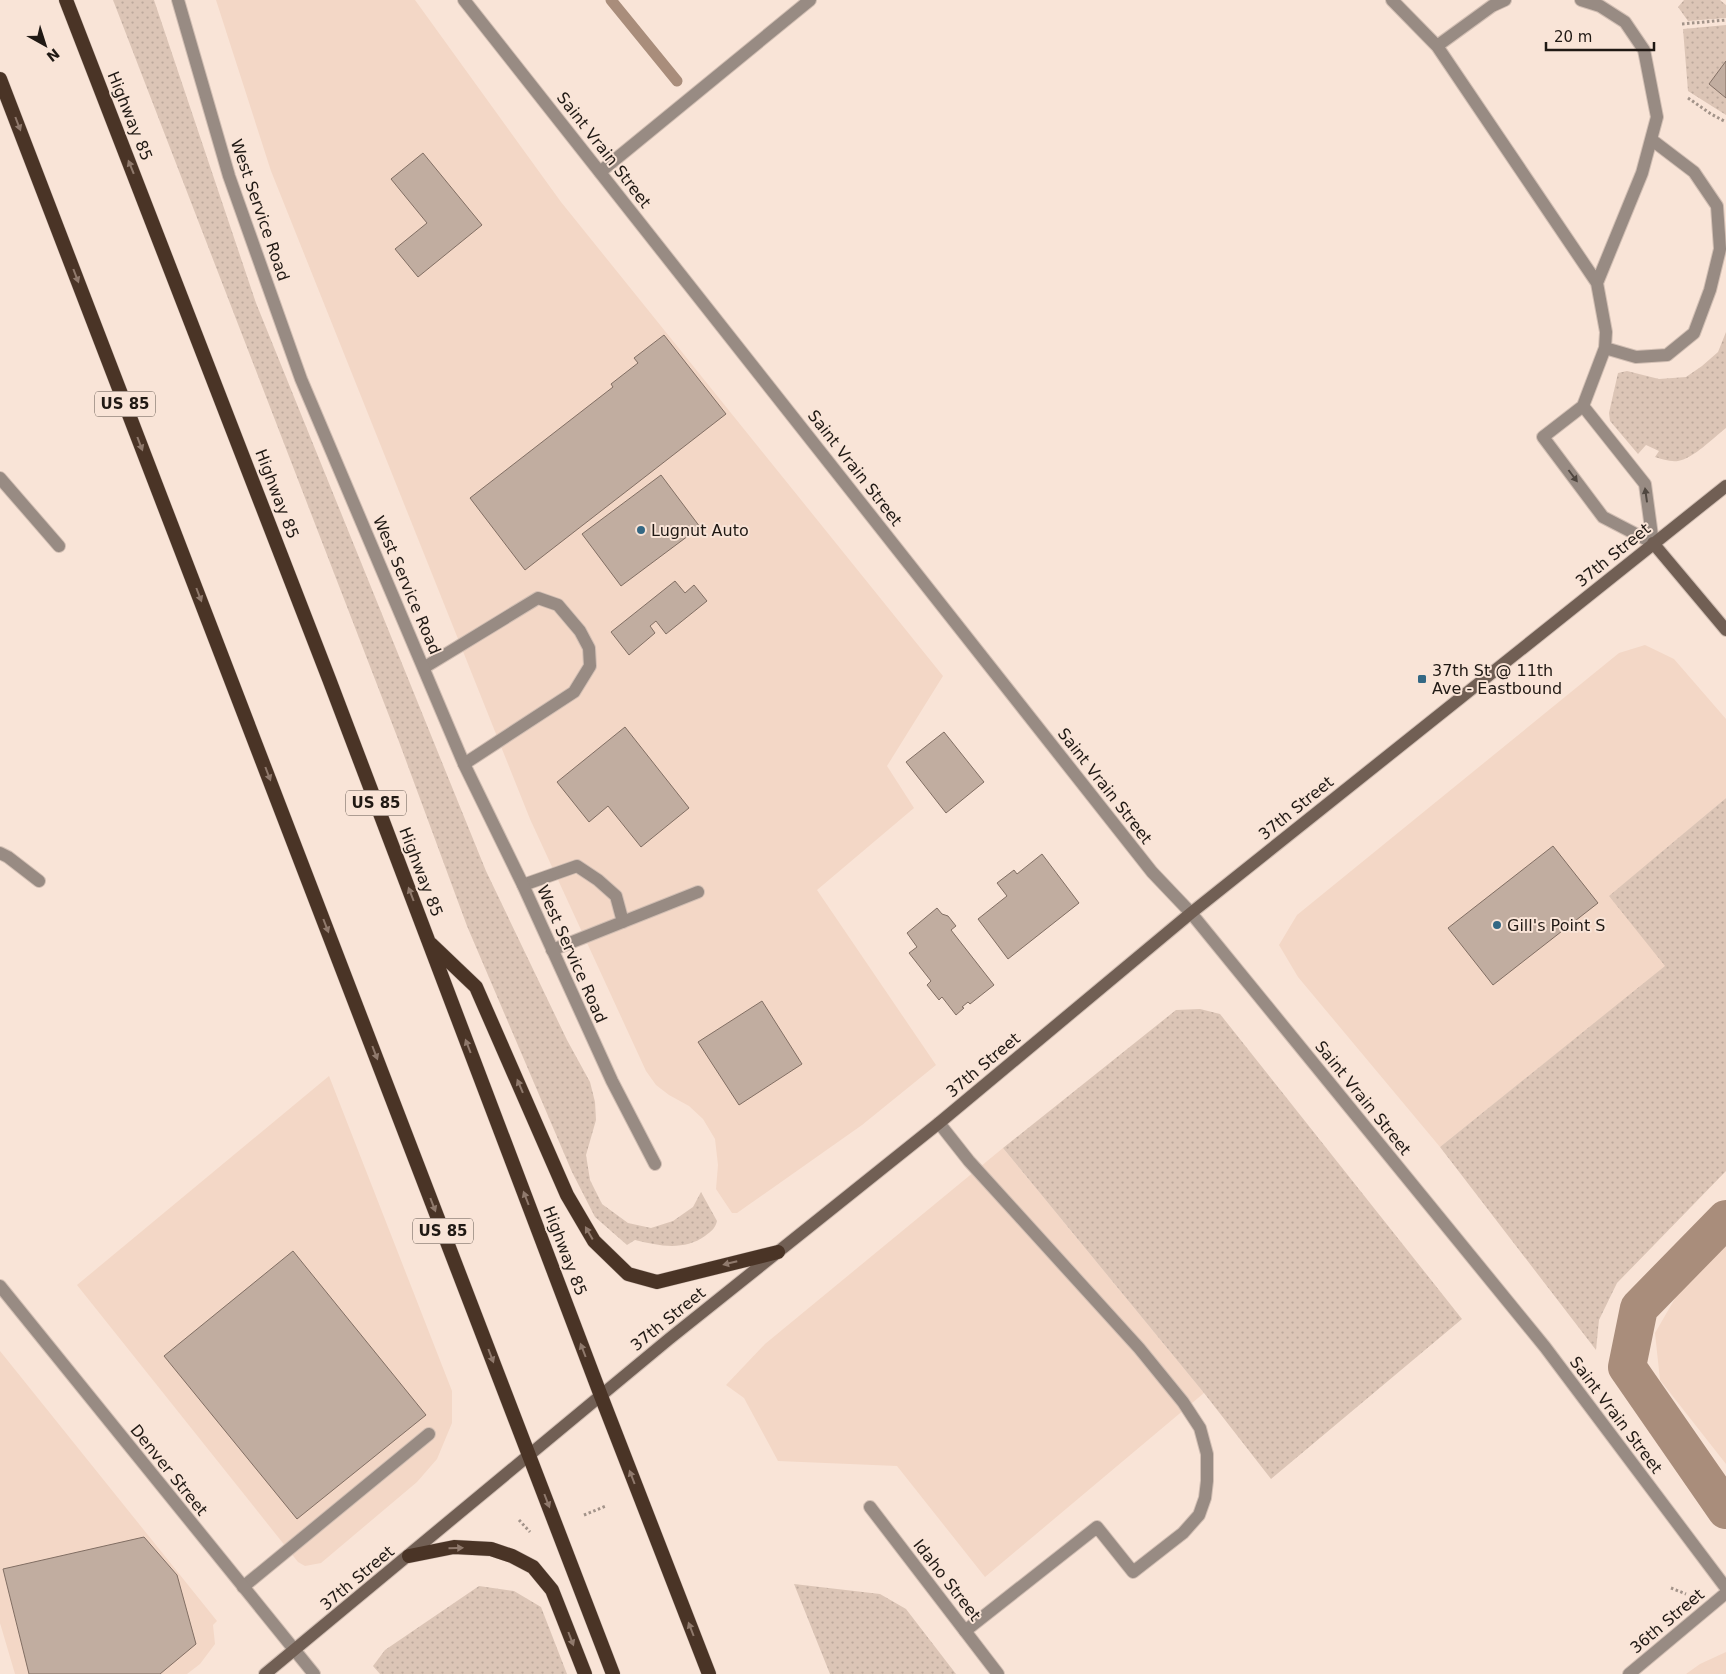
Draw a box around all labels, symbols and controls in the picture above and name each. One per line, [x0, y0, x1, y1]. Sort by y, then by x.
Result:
north arrow [20, 20, 70, 70]
scale bar [1546, 20, 1654, 52]
text: 20 m [1554, 28, 1592, 46]
text: N [44, 45, 63, 65]
street label: Highway 85 [103, 69, 157, 163]
street label: Saint Vrain Street [553, 88, 655, 212]
one-way arrow [14, 117, 22, 131]
street label: West Service Road [227, 137, 293, 283]
one-way arrow [127, 160, 135, 174]
one-way arrow [72, 269, 80, 284]
road number: US 85 [95, 392, 155, 416]
street label: Saint Vrain Street [804, 406, 906, 530]
one-way arrow [137, 437, 145, 451]
street label: Highway 85 [251, 446, 303, 542]
one-way arrow [1567, 469, 1578, 482]
one-way arrow [1642, 487, 1650, 503]
street label: West Service Road [369, 513, 445, 657]
street label: 37th Street [1572, 519, 1654, 591]
place label: Lugnut Auto [651, 521, 749, 540]
marker: Lugnut Auto [635, 524, 647, 536]
one-way arrow [196, 588, 203, 603]
place label: 37th St @ 11th Ave - Eastbound [1432, 661, 1562, 698]
marker: 37th St @ 11th Ave - Eastbound [1416, 673, 1428, 685]
street label: Saint Vrain Street [1054, 724, 1156, 848]
one-way arrow [265, 767, 272, 782]
street label: 37th Street [1255, 772, 1337, 844]
road number: US 85 [346, 790, 406, 816]
street label: Highway 85 [395, 824, 447, 920]
street label: West Service Road [533, 882, 611, 1026]
one-way arrow [407, 886, 415, 901]
place label: Gill's Point S [1507, 916, 1606, 935]
one-way arrow [322, 919, 330, 934]
marker: Gill's Point S [1491, 919, 1503, 931]
street label: 37th Street [942, 1029, 1024, 1101]
street label: Saint Vrain Street [1311, 1037, 1415, 1159]
one-way arrow [464, 1038, 472, 1053]
one-way arrow [371, 1046, 379, 1061]
one-way arrow [515, 1079, 523, 1093]
one-way arrow [522, 1190, 530, 1205]
one-way arrow [429, 1198, 437, 1213]
street label: Highway 85 [539, 1203, 591, 1299]
road number: US 85 [413, 1218, 473, 1244]
one-way arrow [584, 1226, 593, 1239]
one-way arrow [723, 1260, 738, 1268]
street label: 37th Street [627, 1283, 709, 1355]
one-way arrow [579, 1343, 587, 1357]
one-way arrow [488, 1349, 496, 1364]
street label: Saint Vrain Street [1566, 1353, 1666, 1477]
street label: Denver Street [126, 1421, 212, 1519]
one-way arrow [628, 1469, 636, 1484]
one-way arrow [543, 1494, 551, 1508]
street label: Idaho Street [909, 1535, 985, 1625]
street label: 37th Street [316, 1542, 398, 1614]
one-way arrow [449, 1544, 465, 1552]
street label: 36th Street [1626, 1585, 1708, 1657]
one-way arrow [687, 1621, 694, 1636]
one-way arrow [567, 1632, 575, 1647]

